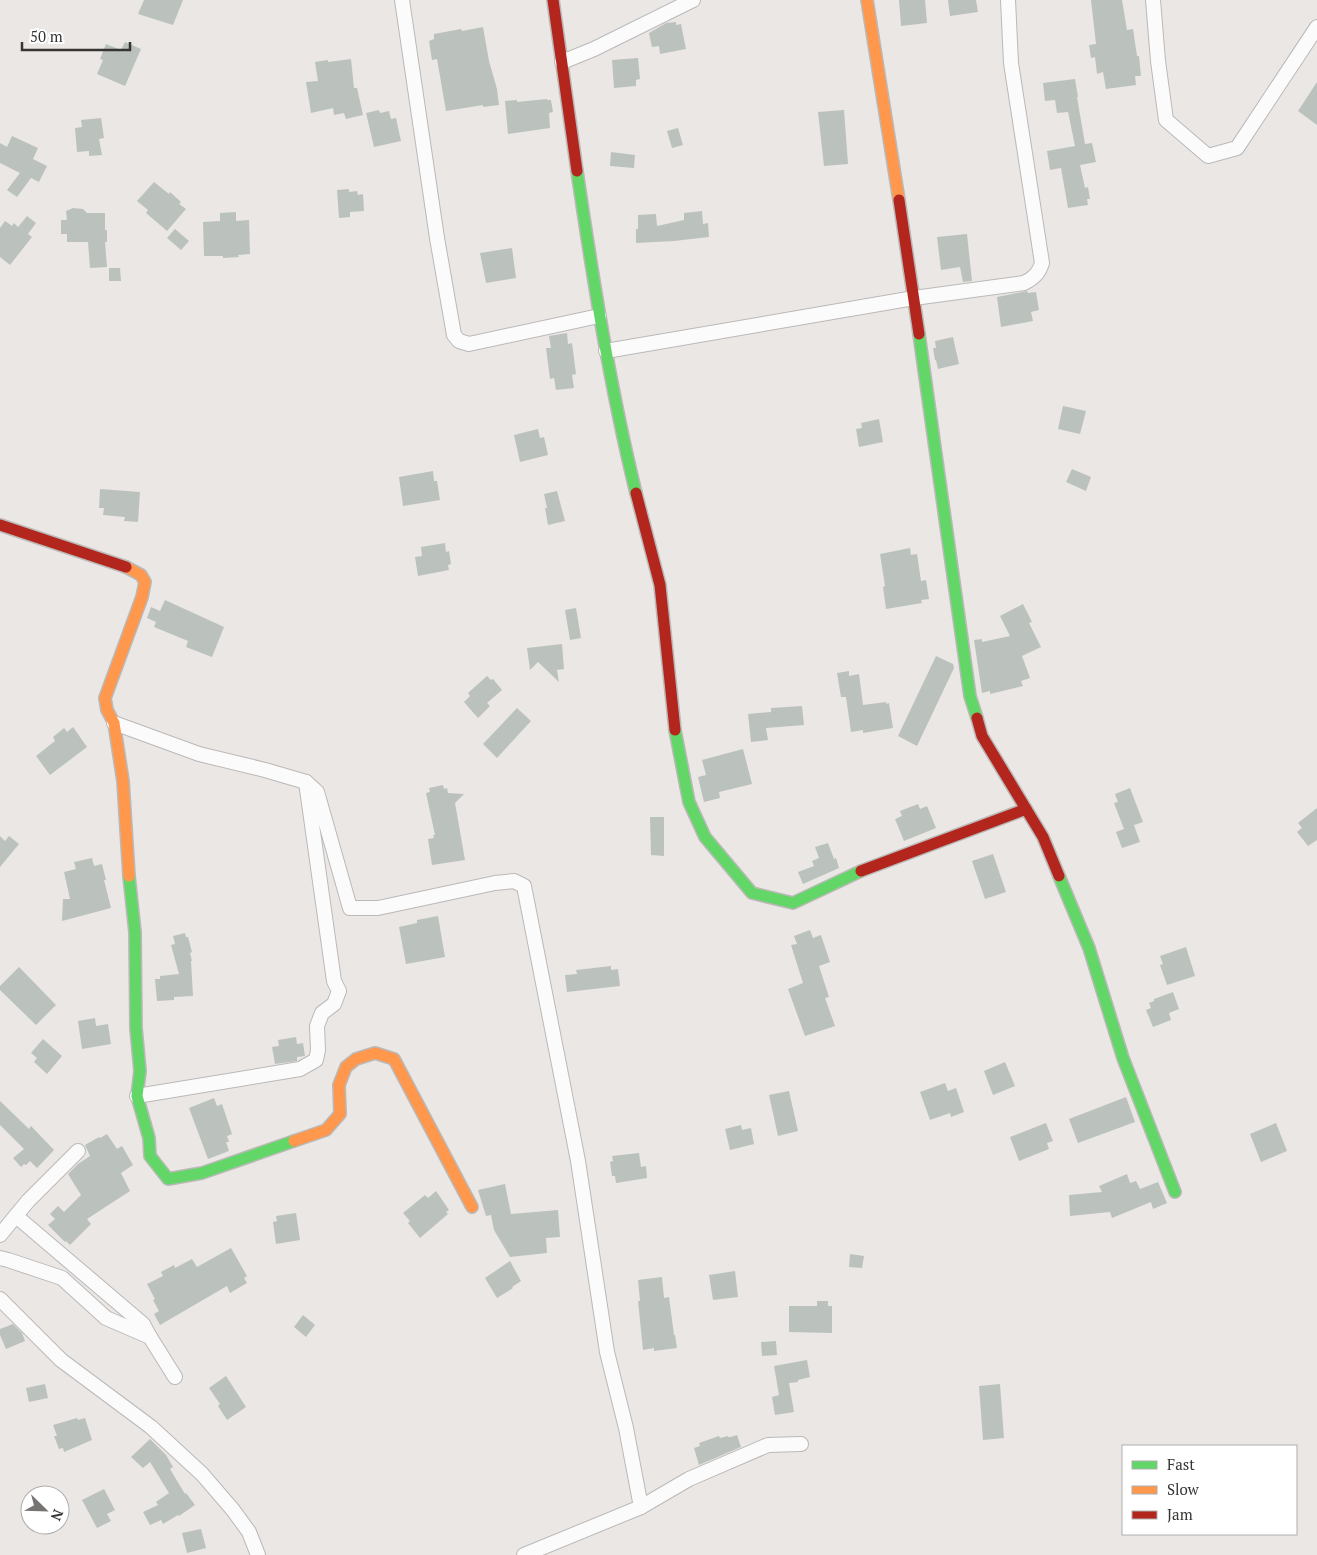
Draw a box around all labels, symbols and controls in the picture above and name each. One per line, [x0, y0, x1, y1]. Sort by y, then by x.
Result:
scale bar [22, 20, 130, 52]
text: 50 m [30, 26, 63, 46]
legend [1122, 1445, 1297, 1535]
text: Fast [1167, 1454, 1195, 1474]
text: Slow [1167, 1479, 1200, 1499]
north arrow [20, 1485, 70, 1535]
text: Jam [1167, 1504, 1193, 1524]
text: N [46, 1507, 68, 1524]

